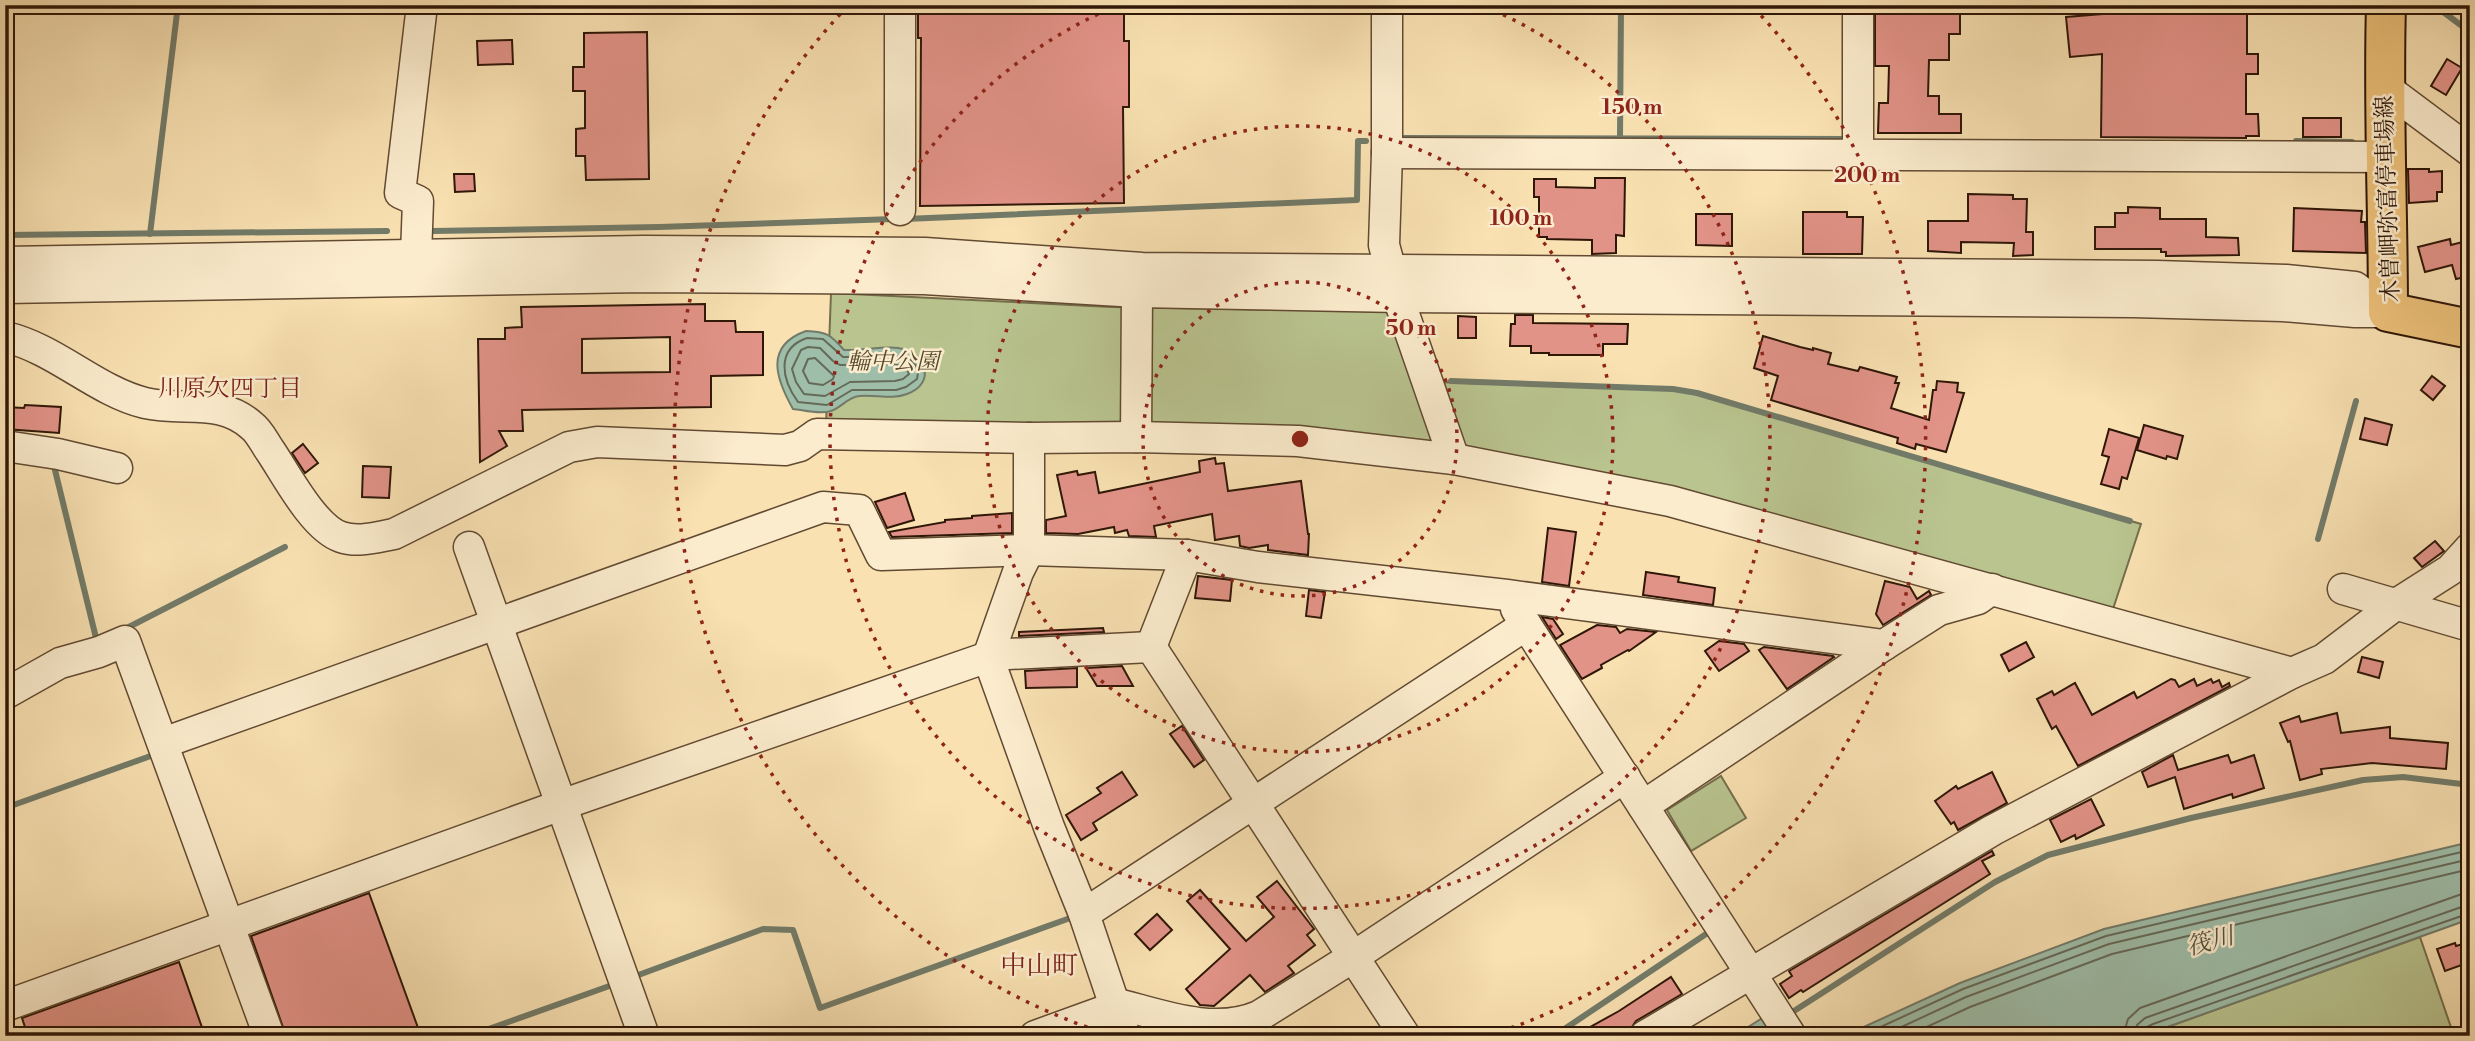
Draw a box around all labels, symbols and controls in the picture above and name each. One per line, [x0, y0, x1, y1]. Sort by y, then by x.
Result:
text: 150 m [1602, 95, 1662, 121]
street label: 木曽岬弥富停車場線 [2370, 95, 2406, 303]
text: 200 m [1834, 163, 1900, 189]
text: 100 m [1490, 206, 1552, 232]
text: 50 m [1386, 316, 1436, 342]
park label: 輪中公園 [847, 348, 943, 376]
district label: 川原欠四丁目 [158, 374, 302, 404]
centre of rings [1288, 427, 1312, 451]
water label: 筏川 [2183, 920, 2240, 963]
district label: 中山町 [1000, 950, 1078, 982]

